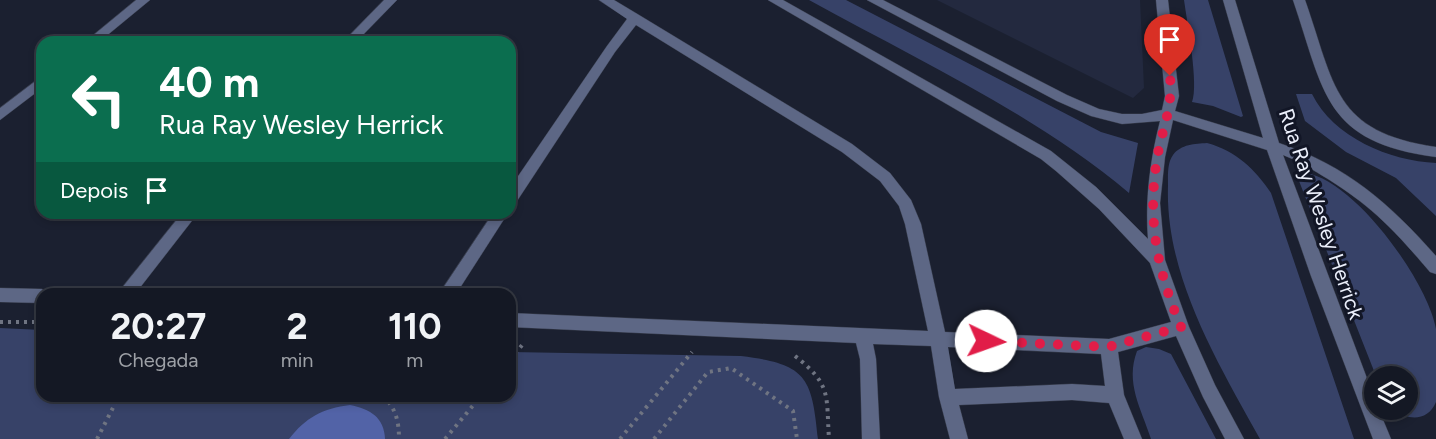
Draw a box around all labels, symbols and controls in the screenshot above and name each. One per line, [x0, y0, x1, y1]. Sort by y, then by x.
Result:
pin [1144, 14, 1195, 76]
icon: arrive [1153, 23, 1186, 56]
text: 40 m [159, 57, 259, 108]
icon: left [60, 60, 138, 138]
street label: Rua Ray Wesley Herrick [1274, 105, 1370, 323]
text: Rua Ray Wesley Herrick [159, 108, 443, 141]
icon: arrive [140, 174, 173, 207]
text: Depois [60, 177, 128, 204]
text: 20:27 [110, 305, 206, 348]
text: 2 [287, 305, 308, 348]
text: 110 [388, 305, 442, 348]
position arrow [954, 309, 1018, 373]
text: Chegada [118, 348, 199, 372]
text: min [281, 348, 313, 372]
text: m [406, 348, 423, 372]
map controls [1364, 366, 1418, 420]
button: layers [1364, 366, 1418, 420]

